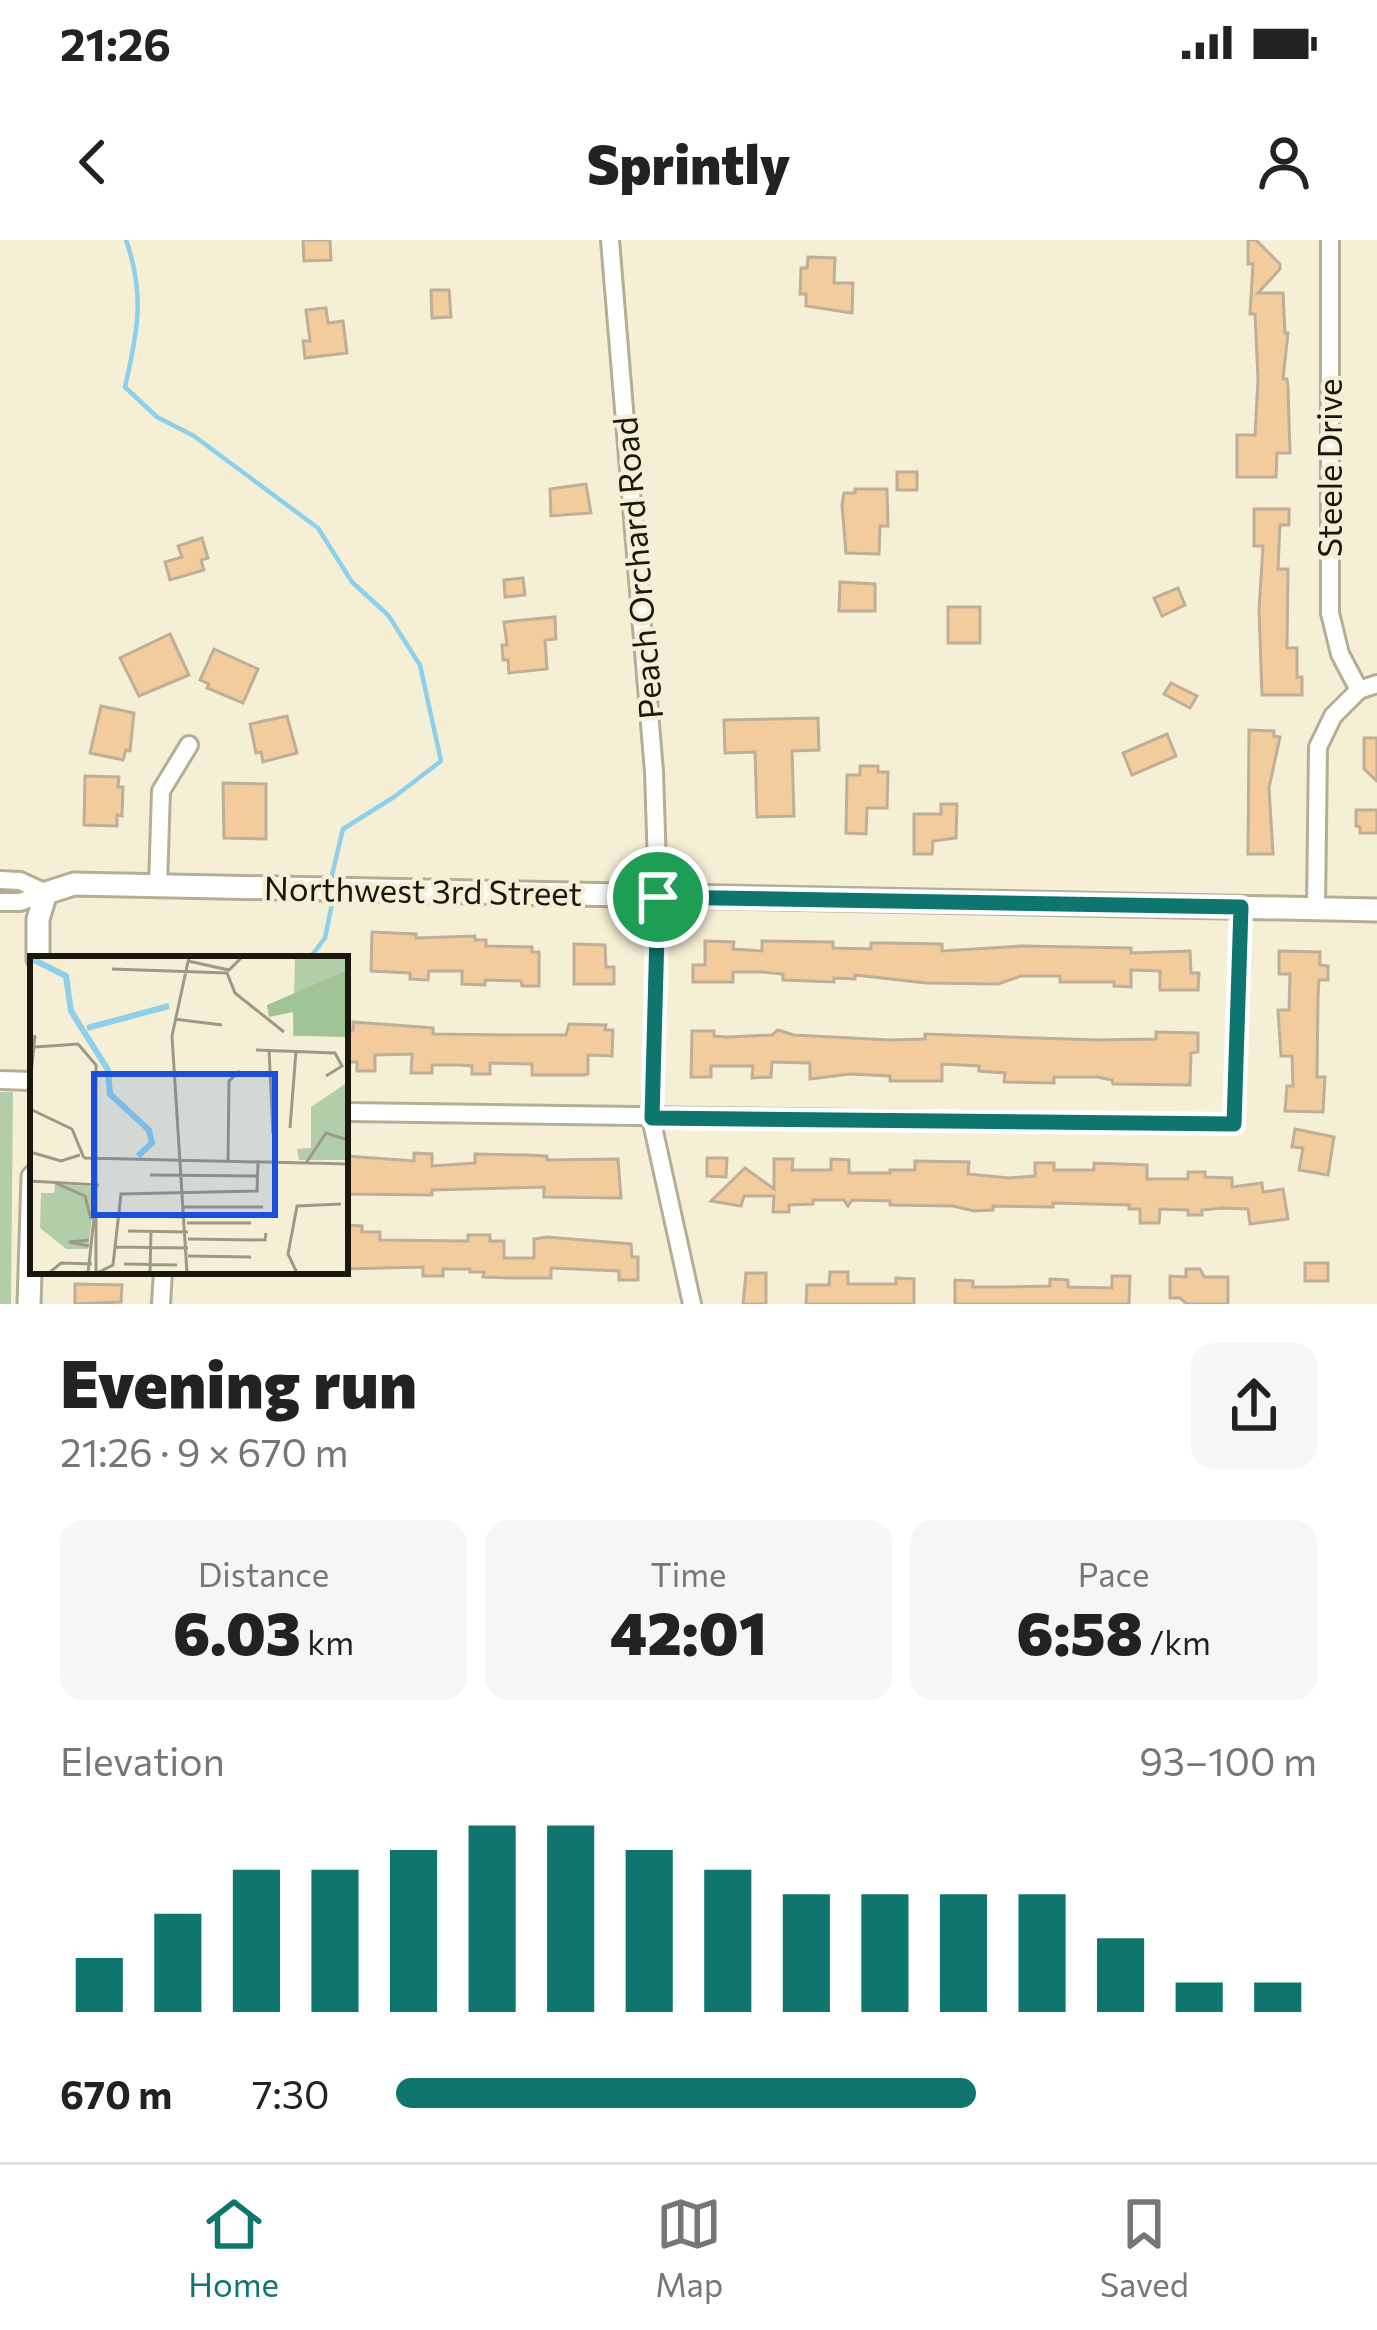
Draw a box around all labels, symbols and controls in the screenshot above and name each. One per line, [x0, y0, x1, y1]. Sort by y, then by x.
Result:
text: 21:26 [60, 15, 171, 70]
icon: back [60, 129, 126, 195]
text: Sprintly [587, 129, 790, 195]
icon: person [1251, 129, 1317, 195]
street label: Steele Drive [1308, 379, 1349, 557]
street label: Peach Orchard Road [603, 415, 670, 721]
pin [607, 846, 709, 948]
icon: arrive [625, 864, 691, 930]
street label: Northwest 3rd Street [264, 866, 582, 913]
inset map [30, 956, 348, 1274]
text: Evening run [60, 1341, 417, 1422]
button: share [1191, 1343, 1317, 1469]
text: 21:26 · 9 × 670 m [60, 1427, 348, 1475]
text: Distance [198, 1553, 329, 1594]
text: Time [651, 1553, 726, 1594]
text: Pace [1078, 1553, 1149, 1594]
text: 6.03 [173, 1594, 301, 1667]
text: 42:01 [610, 1594, 767, 1667]
text: 6:58 [1016, 1594, 1143, 1667]
text: km [301, 1621, 354, 1662]
text: /km [1143, 1621, 1211, 1662]
text: Elevation [60, 1736, 225, 1784]
text: 93–100 m [1139, 1736, 1317, 1784]
text: 670 m [60, 2069, 172, 2117]
text: 7:30 [252, 2069, 330, 2117]
tab: Home [188, 2191, 279, 2304]
tab: Map [655, 2191, 723, 2304]
tab: Saved [1100, 2191, 1189, 2304]

